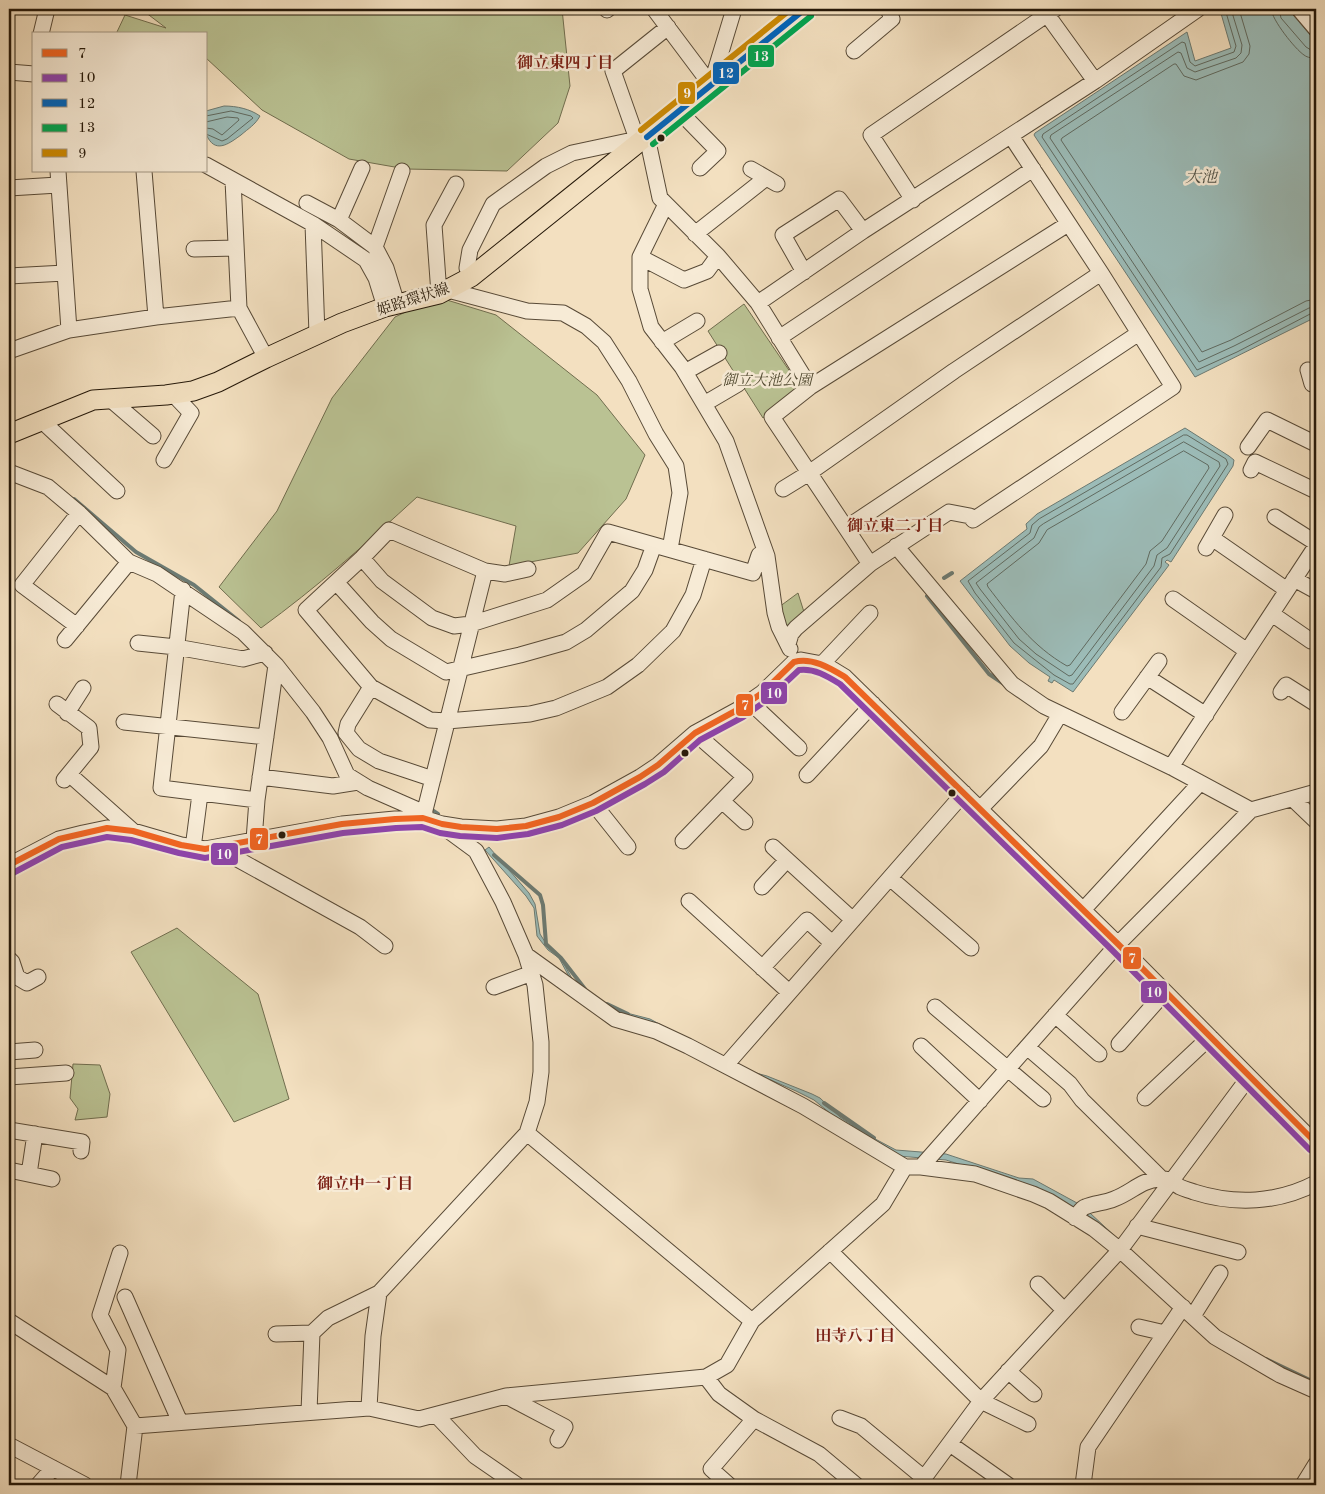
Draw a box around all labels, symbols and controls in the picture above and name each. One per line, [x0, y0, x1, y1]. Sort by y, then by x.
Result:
legend [32, 32, 208, 172]
line badge: 13 [747, 44, 775, 68]
text: 7 [78, 47, 87, 62]
text: 13 [753, 50, 769, 64]
district label: 御立東四丁目 [517, 54, 613, 72]
line badge: 12 [712, 61, 740, 85]
text: 12 [718, 67, 734, 81]
text: 10 [78, 71, 95, 86]
line badge: 9 [677, 81, 696, 105]
text: 9 [683, 87, 691, 101]
text: 12 [78, 97, 95, 112]
text: 13 [78, 121, 95, 136]
unlabelled marker [656, 133, 666, 143]
text: 9 [78, 147, 87, 162]
water label: 大池 [1185, 168, 1219, 186]
street label: 姫路環状線 [375, 280, 451, 319]
park label: 御立大池公園 [722, 372, 815, 389]
district label: 御立東二丁目 [847, 517, 943, 535]
line badge: 10 [760, 681, 788, 705]
text: 10 [766, 687, 782, 701]
line badge: 7 [735, 693, 754, 717]
text: 7 [741, 699, 749, 713]
unlabelled marker [680, 748, 690, 758]
unlabelled marker [947, 788, 957, 798]
line badge: 7 [249, 827, 269, 851]
unlabelled marker [277, 830, 287, 840]
text: 7 [255, 833, 263, 847]
line badge: 10 [210, 842, 239, 866]
text: 10 [216, 848, 232, 862]
line badge: 7 [1122, 946, 1142, 970]
text: 7 [1128, 952, 1136, 966]
line badge: 10 [1140, 980, 1168, 1004]
text: 10 [1146, 986, 1162, 1000]
district label: 御立中一丁目 [317, 1175, 413, 1193]
district label: 田寺八丁目 [815, 1327, 895, 1345]

